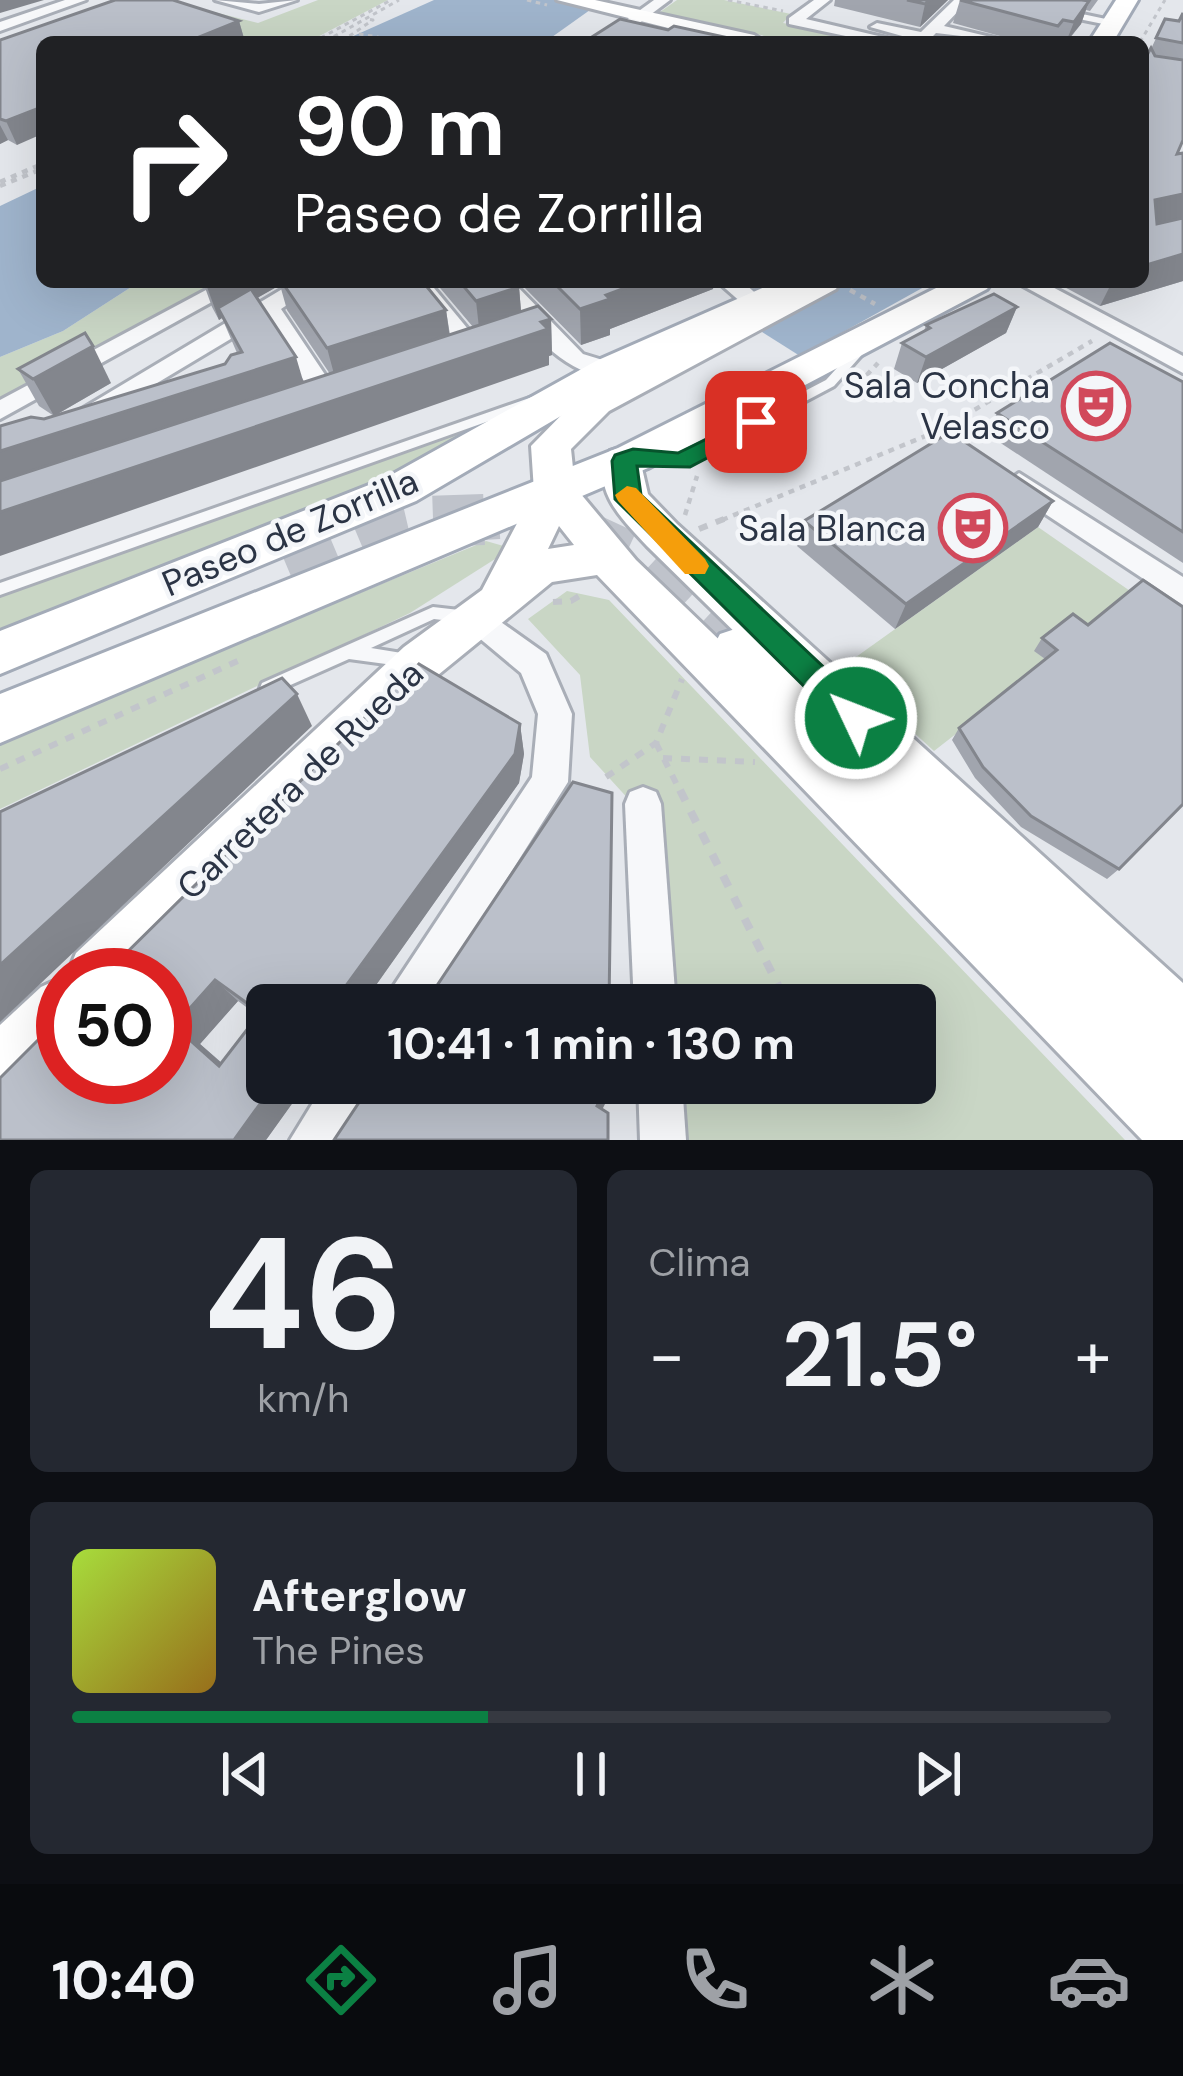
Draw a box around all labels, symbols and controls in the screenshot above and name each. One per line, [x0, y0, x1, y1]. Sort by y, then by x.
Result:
text: 90 m [294, 72, 505, 181]
icon: right [96, 84, 252, 240]
text: Paseo de Zorrilla [294, 178, 704, 249]
place label: Sala Concha Velasco [844, 362, 1050, 450]
pin [705, 371, 807, 473]
theatre icon: Sala Concha Velasco [1061, 371, 1131, 441]
icon: arrive [723, 389, 789, 455]
street label: Paseo de Zorrilla [155, 457, 425, 607]
theatre icon: Sala Blanca [938, 493, 1008, 563]
place label: Sala Blanca [738, 505, 926, 552]
street label: Carretera de Rueda [167, 650, 433, 910]
position arrow [793, 655, 919, 781]
speed limit sign: 50 [36, 948, 192, 1104]
text: 10:41 · 1 min · 130 m [387, 1014, 795, 1073]
text: 46 [203, 1193, 403, 1396]
text: Clima [649, 1237, 751, 1288]
text: 21.5° [782, 1297, 978, 1414]
text: − [649, 1313, 685, 1398]
text: + [1075, 1313, 1111, 1398]
text: km/h [257, 1373, 349, 1424]
text: Afterglow [252, 1566, 467, 1625]
text: The Pines [252, 1625, 425, 1676]
icon: previous [212, 1741, 278, 1807]
icon: pause [558, 1741, 624, 1807]
icon: next [905, 1741, 971, 1807]
icon: directions [299, 1938, 383, 2022]
icon: music [486, 1938, 570, 2022]
icon: phone [673, 1938, 757, 2022]
icon: climate [860, 1938, 944, 2022]
icon: car [1047, 1938, 1131, 2022]
text: 10:40 [52, 1945, 196, 2016]

